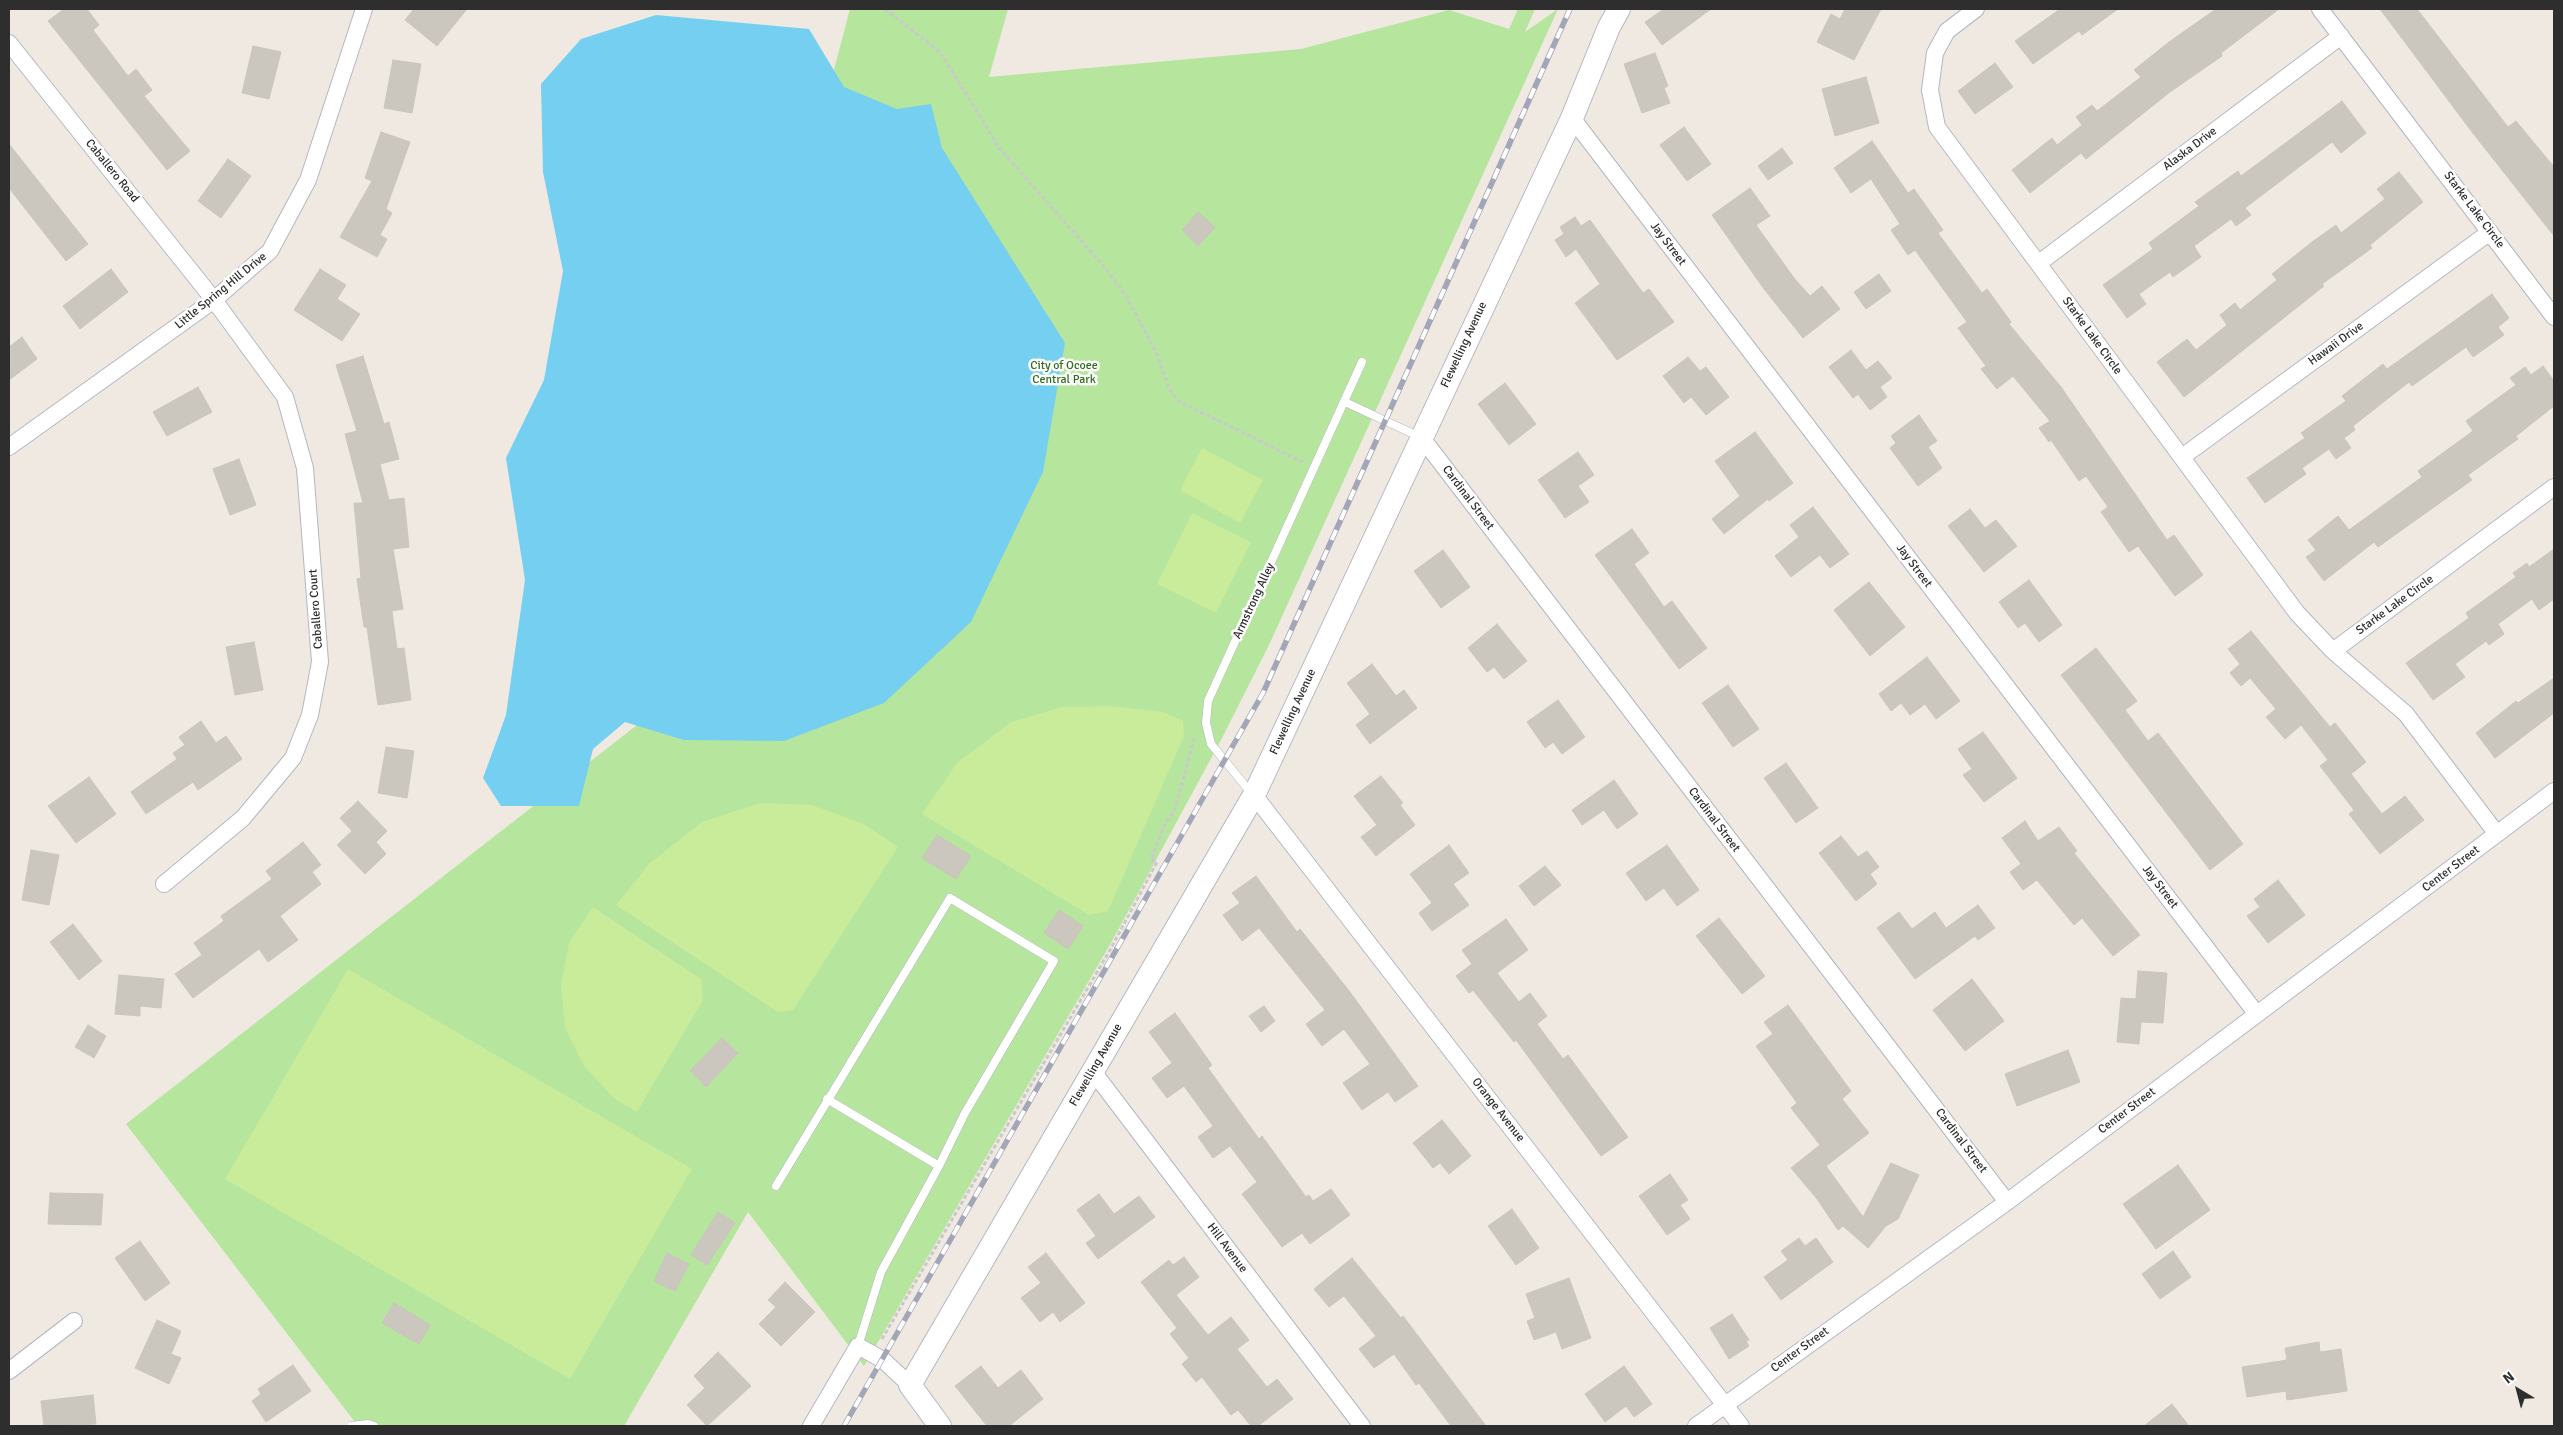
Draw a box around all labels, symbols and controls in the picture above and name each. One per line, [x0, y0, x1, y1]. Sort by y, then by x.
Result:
street label: Alaska Drive [2160, 124, 2220, 174]
street label: Caballero Road [82, 136, 142, 206]
street label: Starke Lake Circle [2441, 169, 2507, 251]
street label: Jay Street [1647, 219, 1689, 269]
street label: Little Spring Hill Drive [172, 250, 270, 332]
street label: Starke Lake Circle [2059, 294, 2125, 378]
street label: Flewelling Avenue [1438, 300, 1490, 390]
street label: Hawaii Drive [2306, 319, 2366, 369]
park label: City of Ocoee Central Park [1030, 359, 1098, 387]
street label: Cardinal Street [1439, 463, 1497, 533]
street label: Jay Street [1893, 541, 1935, 591]
street label: Armstrong Alley [1230, 561, 1278, 641]
street label: Caballero Court [306, 568, 326, 650]
street label: Starke Lake Circle [2353, 572, 2437, 638]
street label: Flewelling Avenue [1267, 667, 1319, 757]
street label: Cardinal Street [1685, 785, 1743, 855]
street label: Center Street [2419, 843, 2483, 895]
street label: Jay Street [2139, 862, 2181, 912]
street label: Flewelling Avenue [1066, 1021, 1126, 1109]
street label: Orange Avenue [1469, 1075, 1527, 1145]
street label: Center Street [2095, 1085, 2159, 1137]
street label: Cardinal Street [1932, 1106, 1990, 1176]
street label: Hill Avenue [1204, 1220, 1250, 1276]
street label: Center Street [1768, 1324, 1832, 1376]
north arrow [2493, 1365, 2543, 1415]
text: N [2500, 1368, 2518, 1387]

